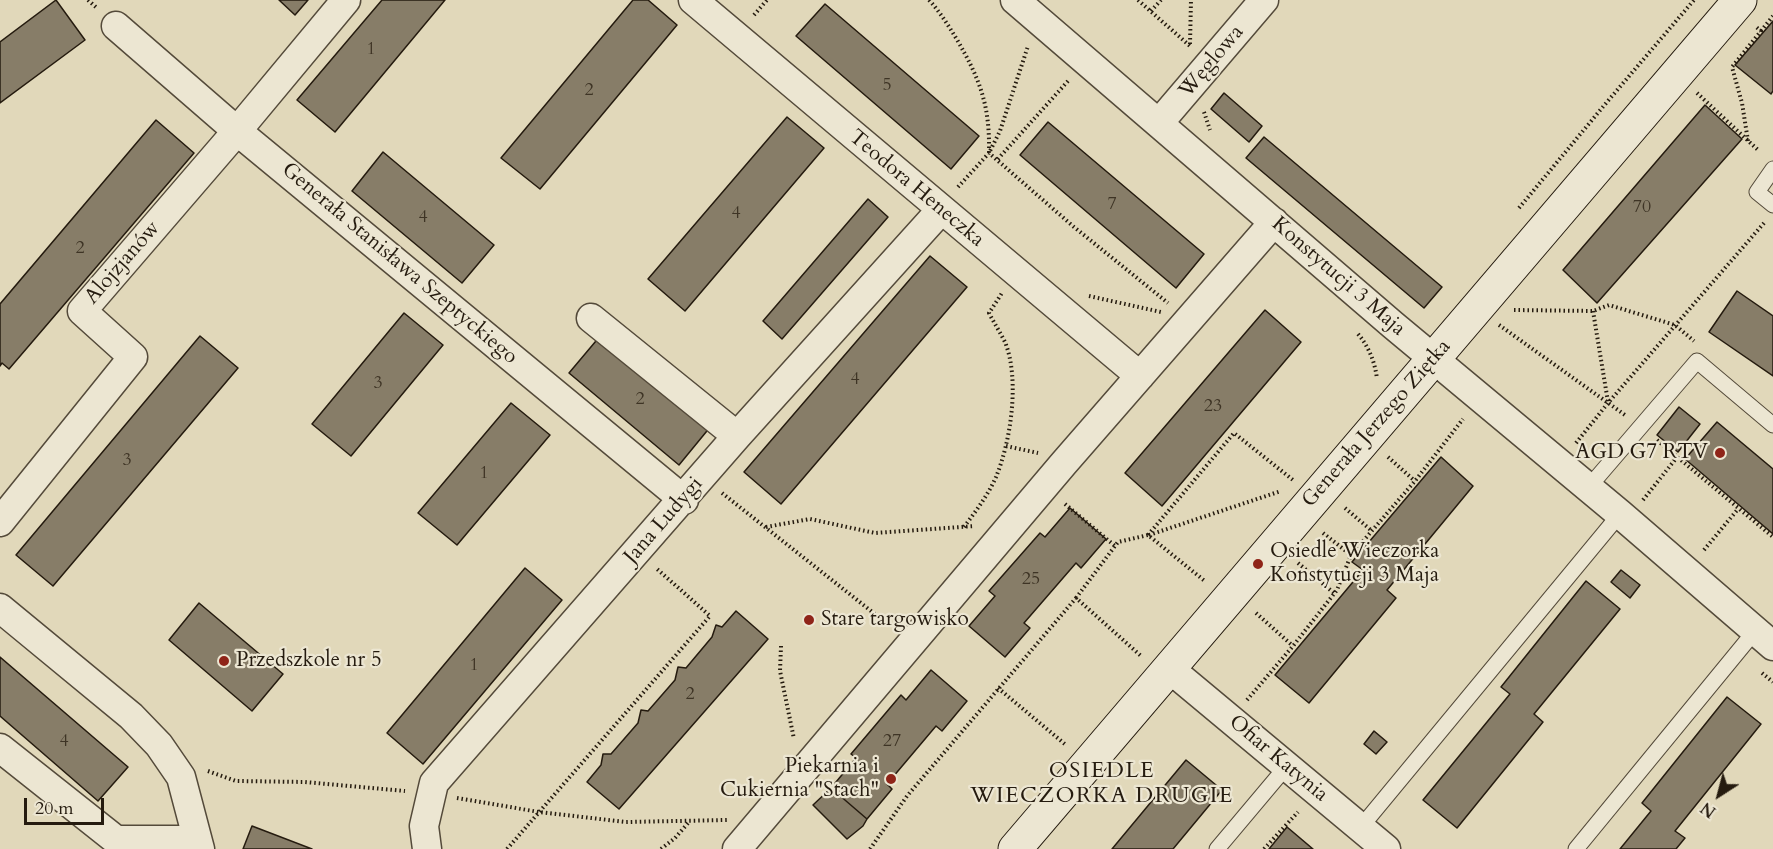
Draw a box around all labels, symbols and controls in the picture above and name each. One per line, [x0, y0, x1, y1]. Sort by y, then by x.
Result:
street label: Węglowa [1174, 21, 1250, 103]
house number: 1 [366, 39, 376, 61]
house number: 5 [882, 75, 892, 97]
house number: 2 [584, 80, 594, 102]
street label: Teodora Heneczka [843, 125, 989, 253]
street label: Generała Stanisława Szeptyckiego [276, 158, 522, 370]
house number: 7 [1107, 194, 1117, 216]
house number: 70 [1633, 197, 1651, 219]
house number: 4 [731, 203, 741, 225]
house number: 4 [418, 207, 428, 229]
street label: Konstytucji 3 Maja [1266, 212, 1410, 342]
street label: Alojzjanów [80, 216, 166, 310]
house number: 2 [75, 238, 85, 260]
street label: Generała Jerzego Ziętka [1297, 335, 1457, 513]
house number: 4 [850, 369, 860, 391]
house number: 3 [373, 373, 383, 395]
house number: 2 [635, 389, 645, 411]
house number: 23 [1204, 396, 1222, 418]
place label: AGD G7 RTV [1575, 440, 1708, 466]
marker: AGD G7 RTV [1713, 446, 1727, 460]
house number: 3 [122, 450, 132, 472]
house number: 1 [479, 463, 489, 485]
street label: Jana Ludygi [619, 472, 709, 570]
place label: Osiedle Wieczorka Konstytucji 3 Maja [1270, 539, 1439, 589]
marker: Osiedle Wieczorka Konstytucji 3 Maja [1251, 557, 1265, 571]
house number: 25 [1022, 569, 1040, 591]
place label: Stare targowisko [821, 607, 969, 633]
marker: Stare targowisko [802, 613, 816, 627]
place label: Przedszkole nr 5 [236, 648, 382, 674]
marker: Przedszkole nr 5 [217, 654, 231, 668]
house number: 1 [469, 655, 479, 677]
house number: 2 [685, 684, 695, 706]
street label: Ofiar Katynia [1223, 710, 1333, 808]
house number: 4 [59, 731, 69, 753]
house number: 27 [883, 731, 901, 753]
place label: Piekarnia i Cukiernia "Stach" [720, 754, 879, 804]
district label: OSIEDLE WIECZORKA DRUGIE [970, 759, 1234, 810]
north arrow [1689, 765, 1749, 825]
marker: Piekarnia i Cukiernia "Stach" [884, 772, 898, 786]
scale bar [27, 786, 106, 824]
text: 20 m [35, 796, 74, 821]
text: N [1696, 797, 1721, 823]

